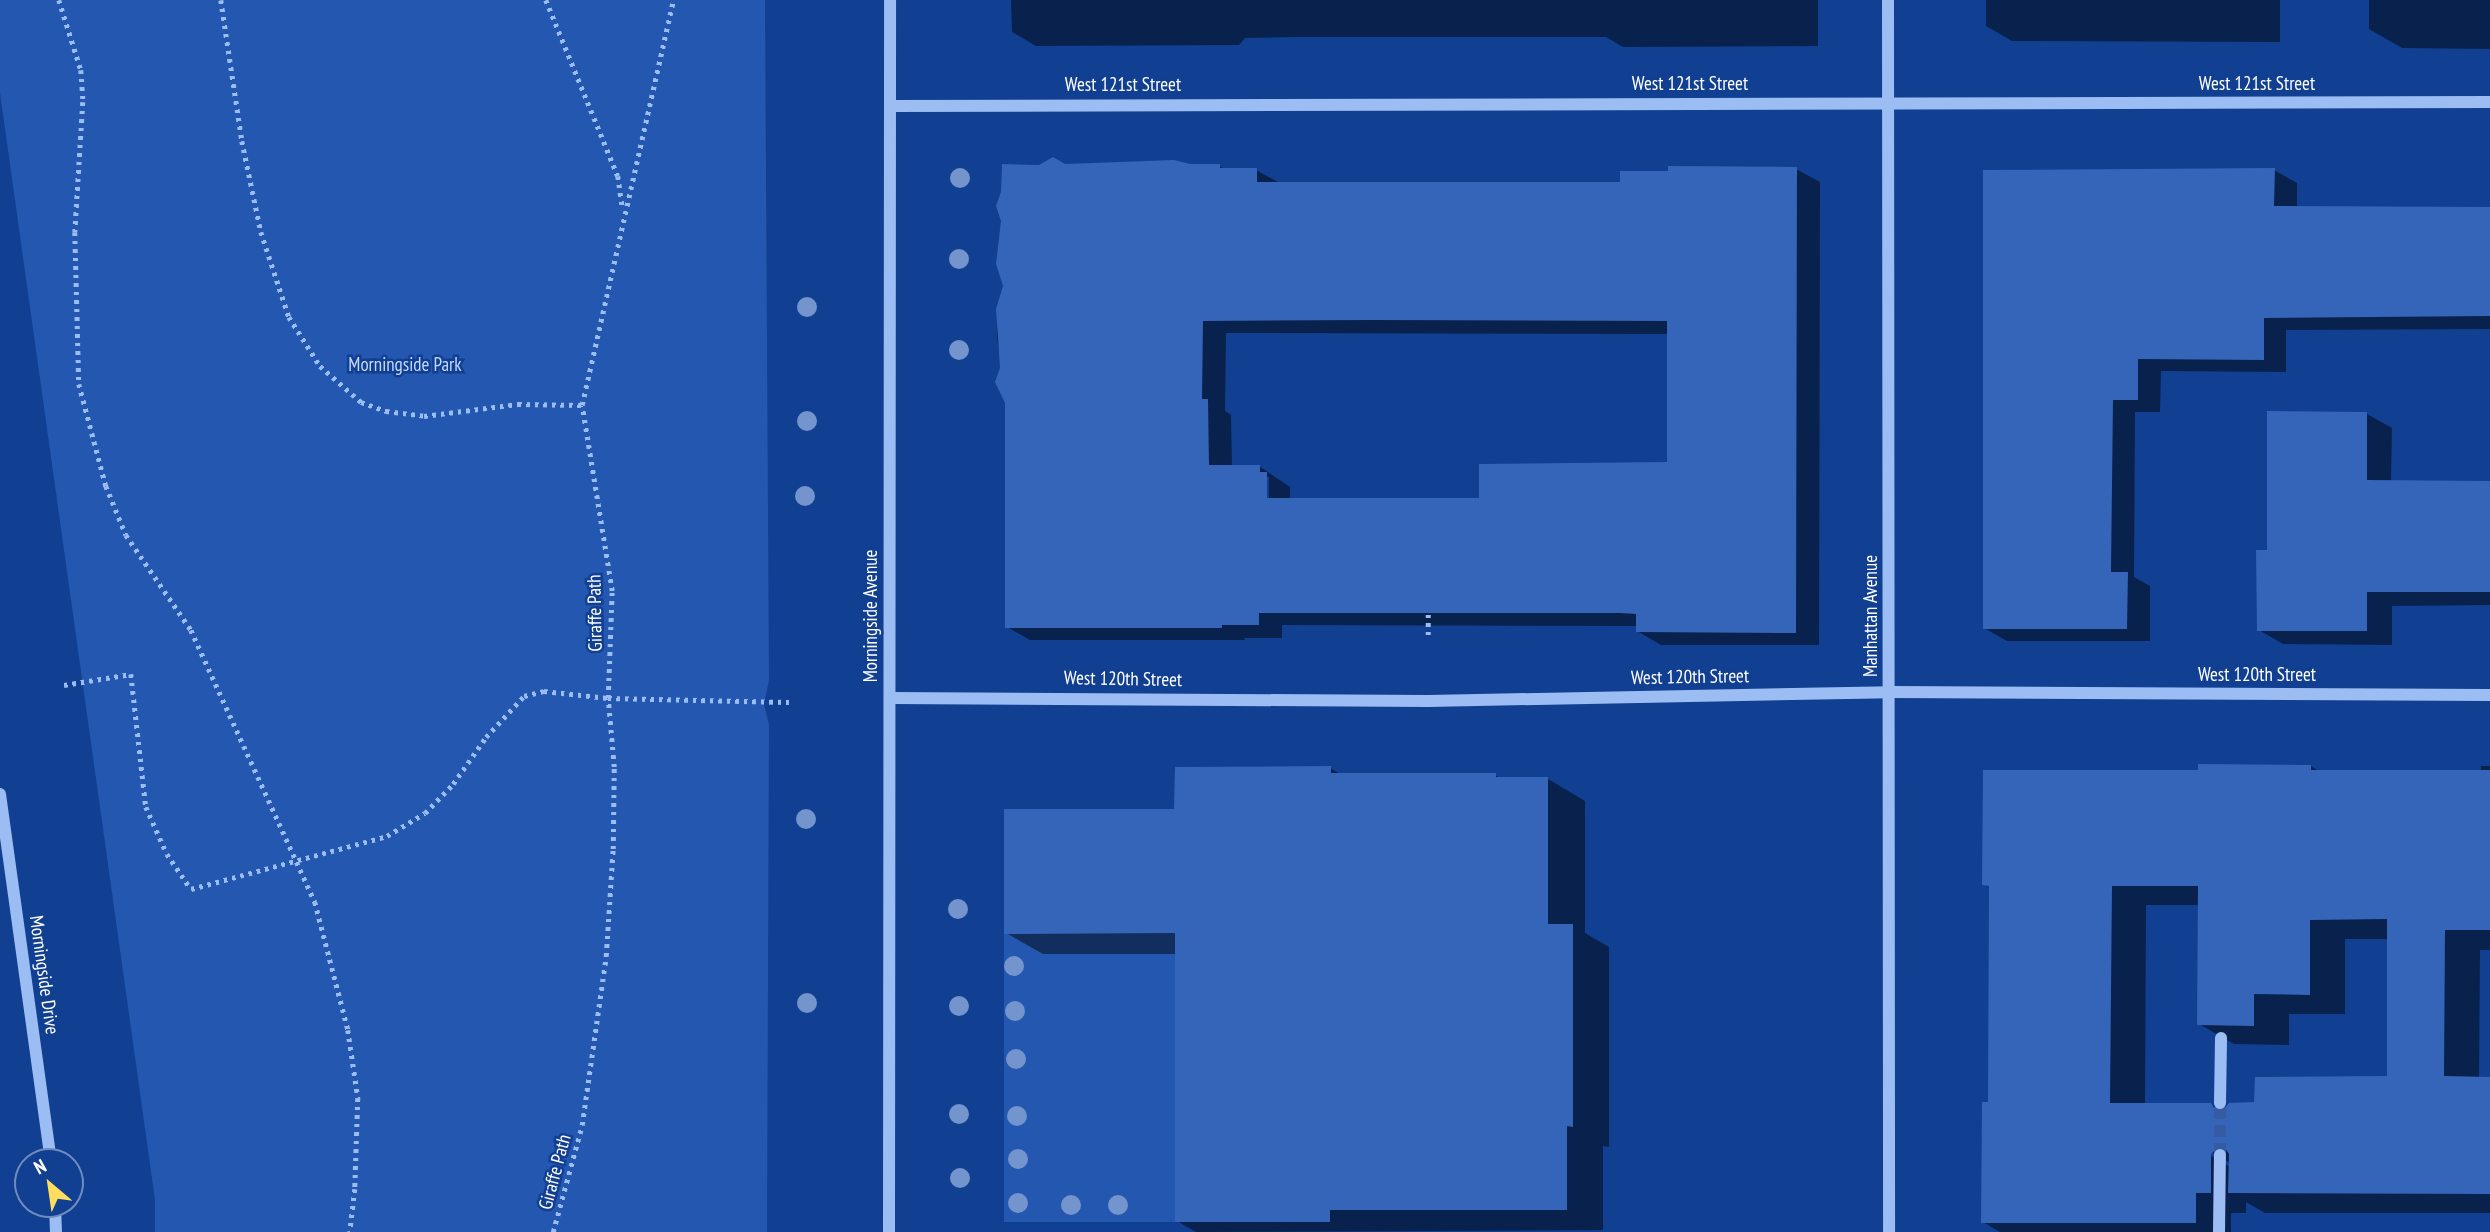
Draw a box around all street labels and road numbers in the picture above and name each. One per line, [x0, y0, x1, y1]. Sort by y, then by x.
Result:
street label: West 121st Street [1632, 73, 1748, 95]
street label: West 121st Street [2199, 73, 2315, 95]
street label: West 121st Street [1065, 74, 1181, 96]
street label: Morningside Avenue [860, 549, 882, 683]
street label: Manhattan Avenue [1860, 555, 1882, 677]
street label: Giraffe Path [583, 574, 607, 652]
street label: West 120th Street [2198, 664, 2316, 686]
street label: West 120th Street [1631, 665, 1749, 689]
street label: West 120th Street [1064, 667, 1182, 691]
street label: Morningside Drive [24, 914, 64, 1036]
street label: Giraffe Path [534, 1132, 576, 1212]

